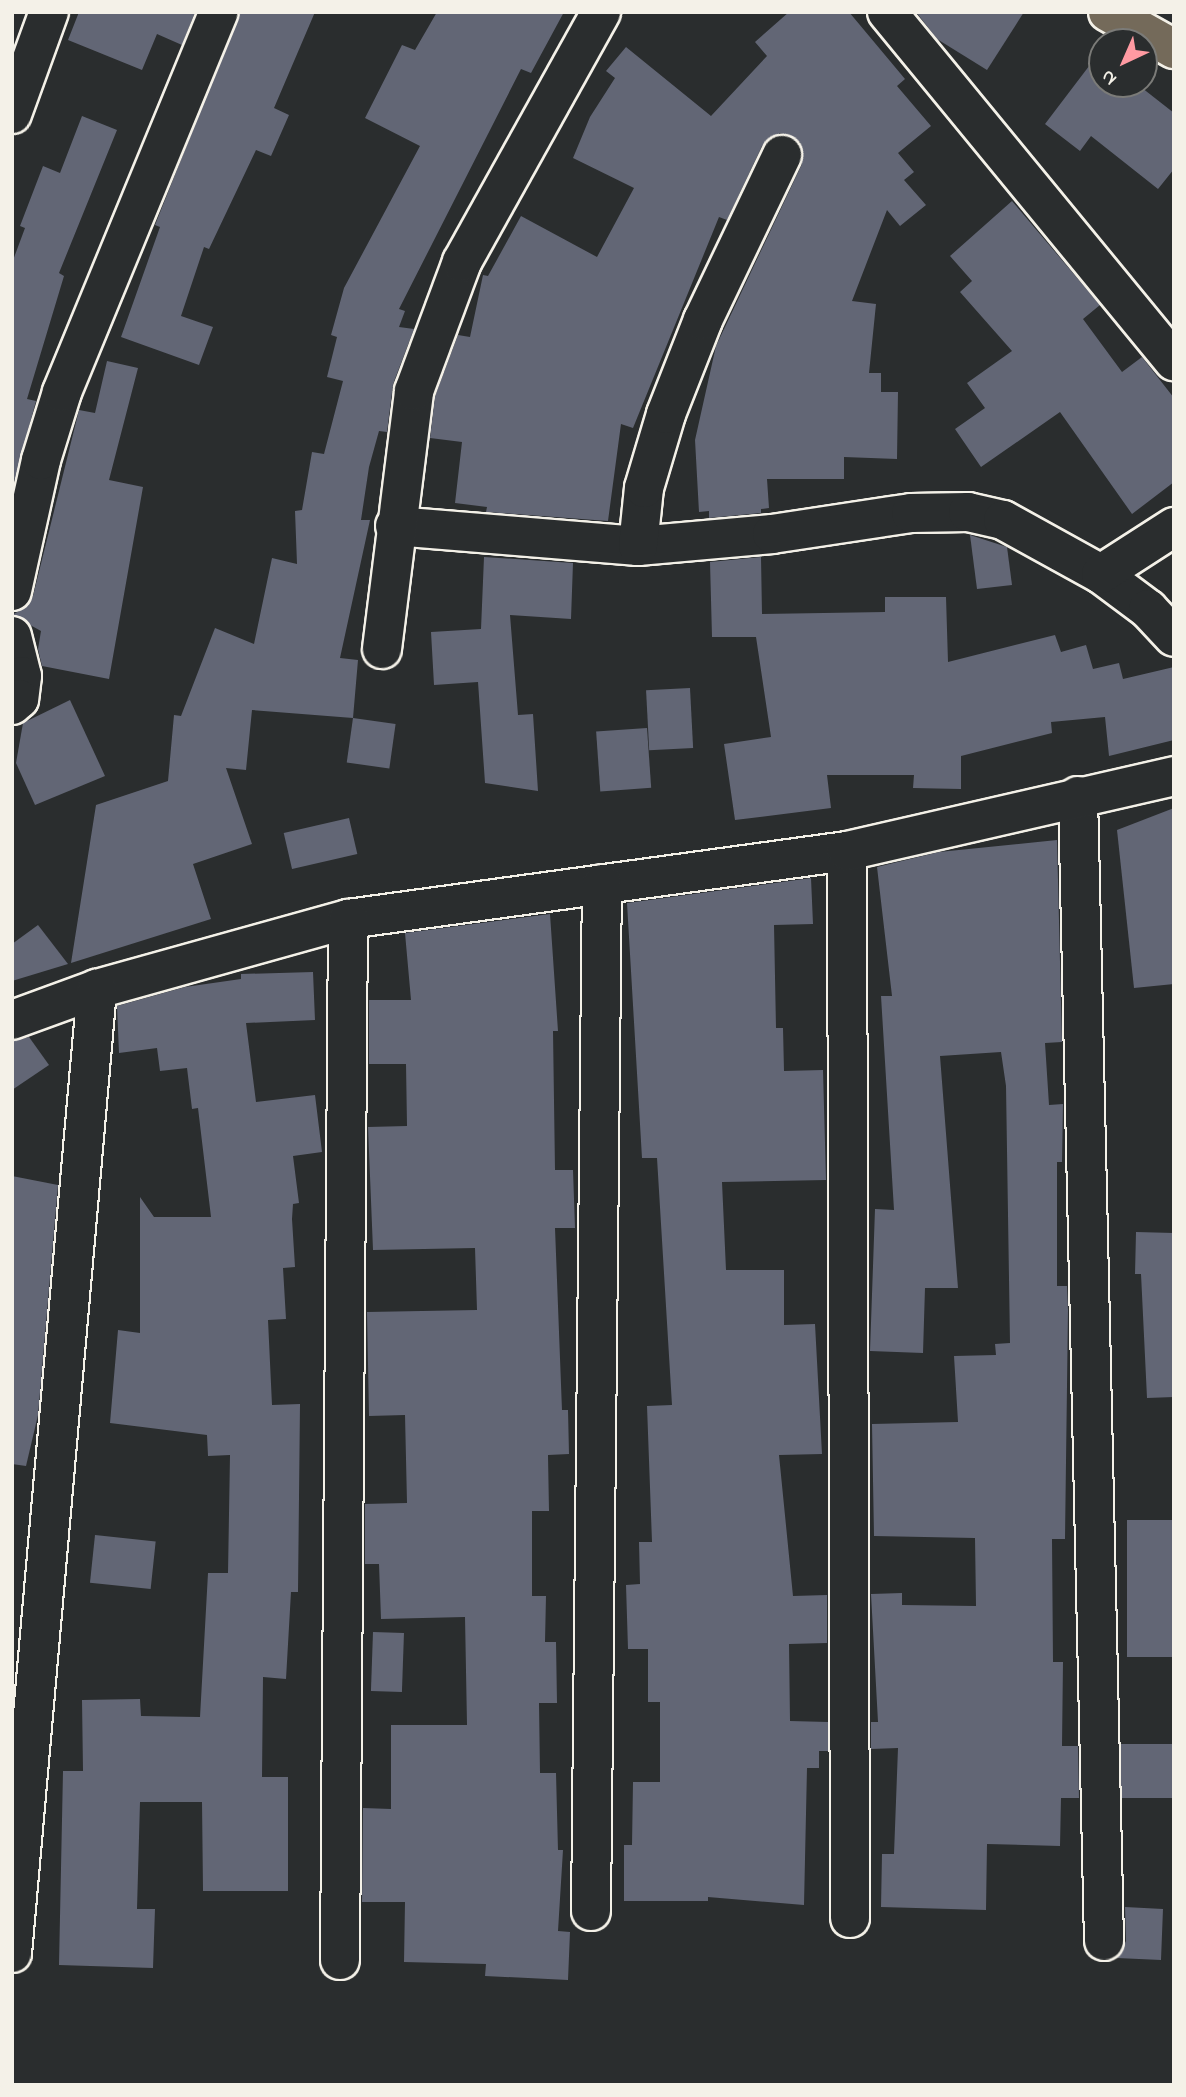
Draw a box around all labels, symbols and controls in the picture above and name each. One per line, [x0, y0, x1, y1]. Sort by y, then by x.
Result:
north arrow [1088, 28, 1158, 98]
text: N [1095, 63, 1123, 91]

